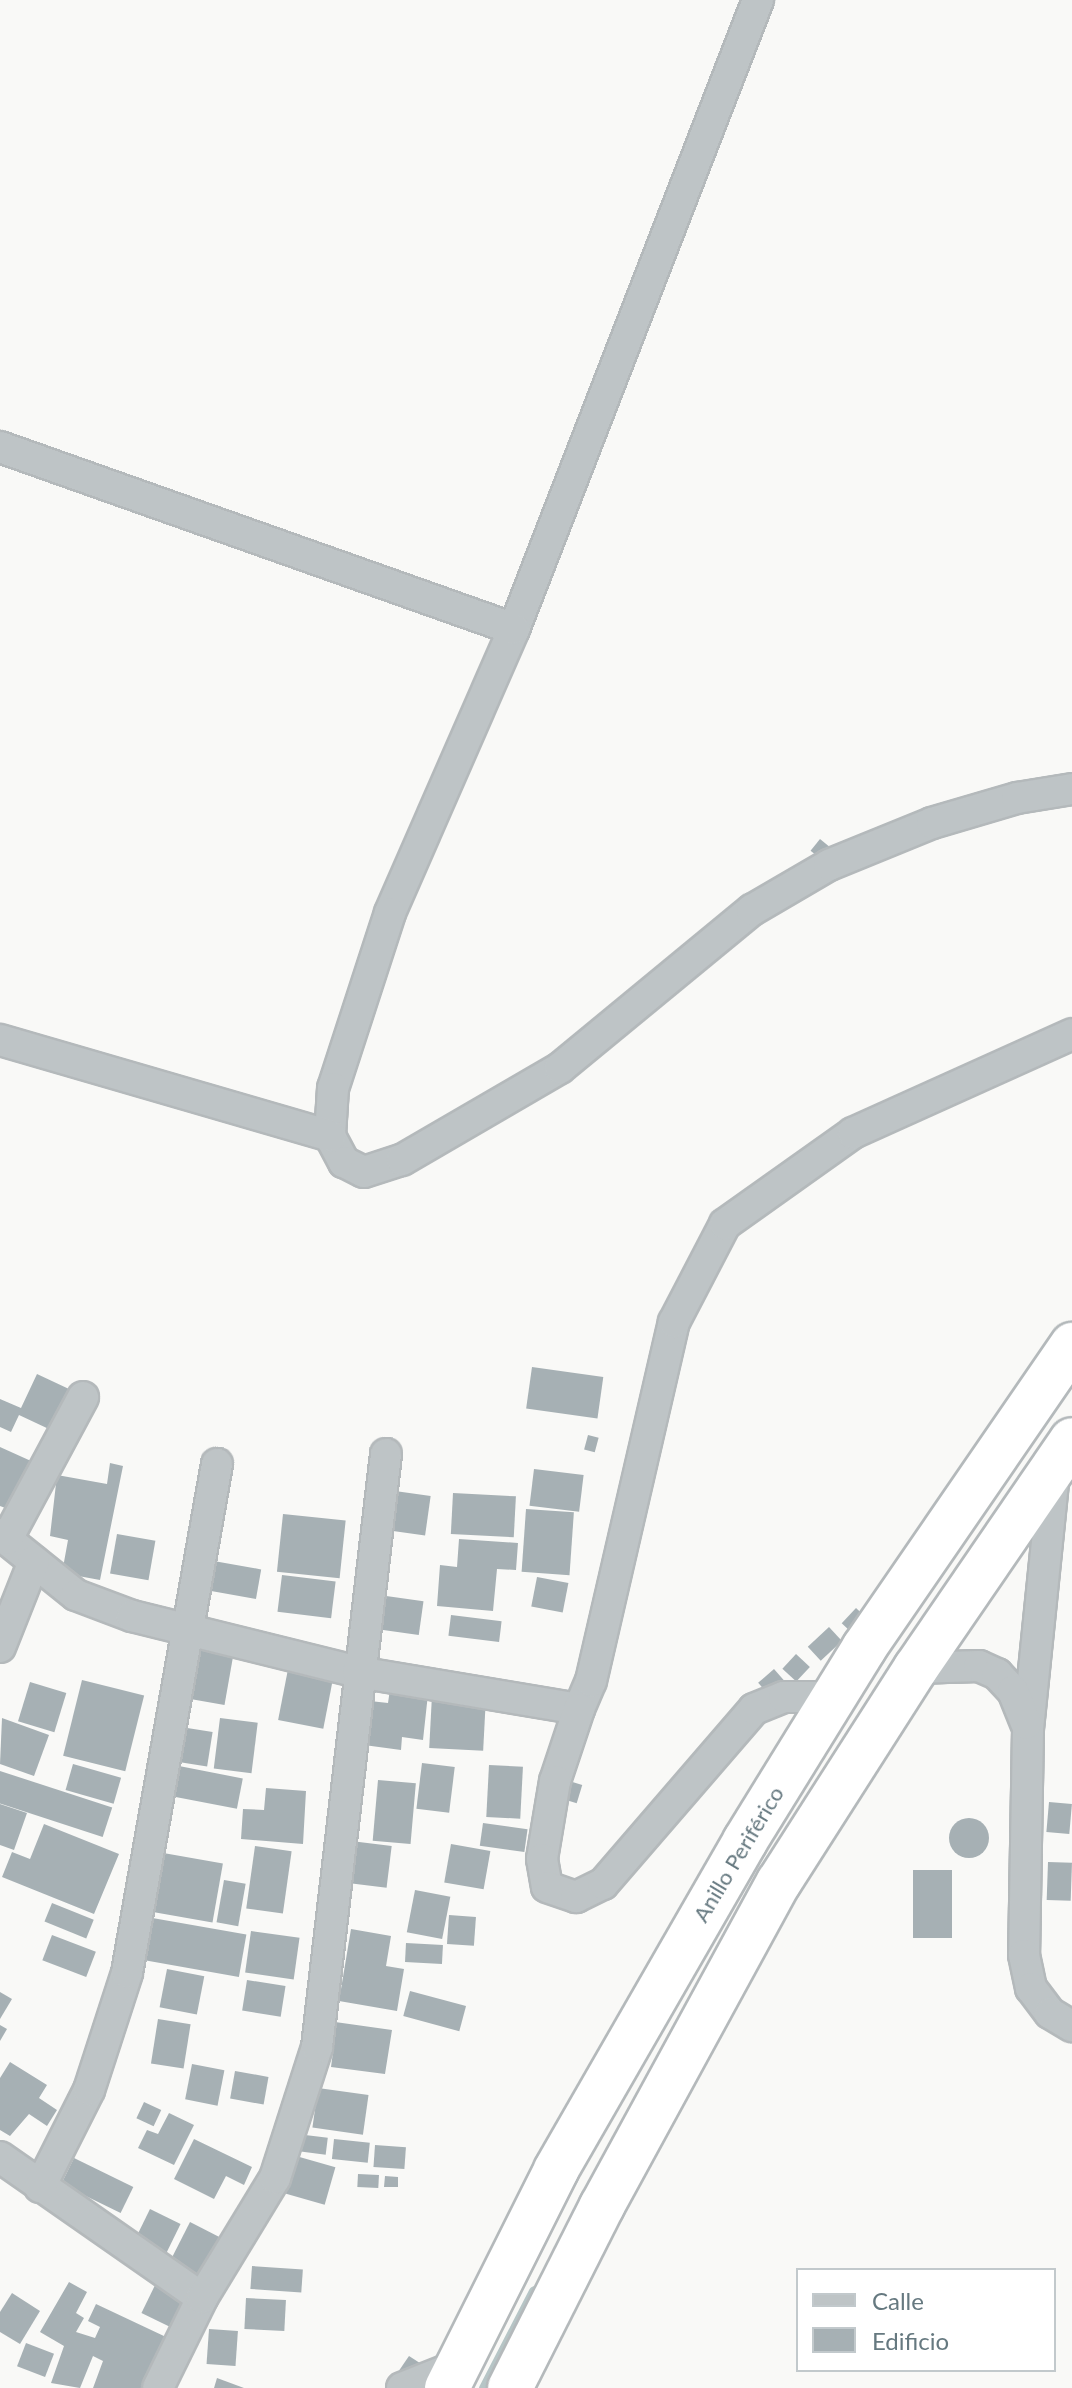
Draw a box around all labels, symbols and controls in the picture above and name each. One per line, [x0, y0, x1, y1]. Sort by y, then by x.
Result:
street label: Anillo Periférico [687, 1781, 789, 1927]
legend [796, 2268, 1056, 2372]
text: Calle [872, 2286, 924, 2315]
text: Edificio [872, 2326, 949, 2355]

